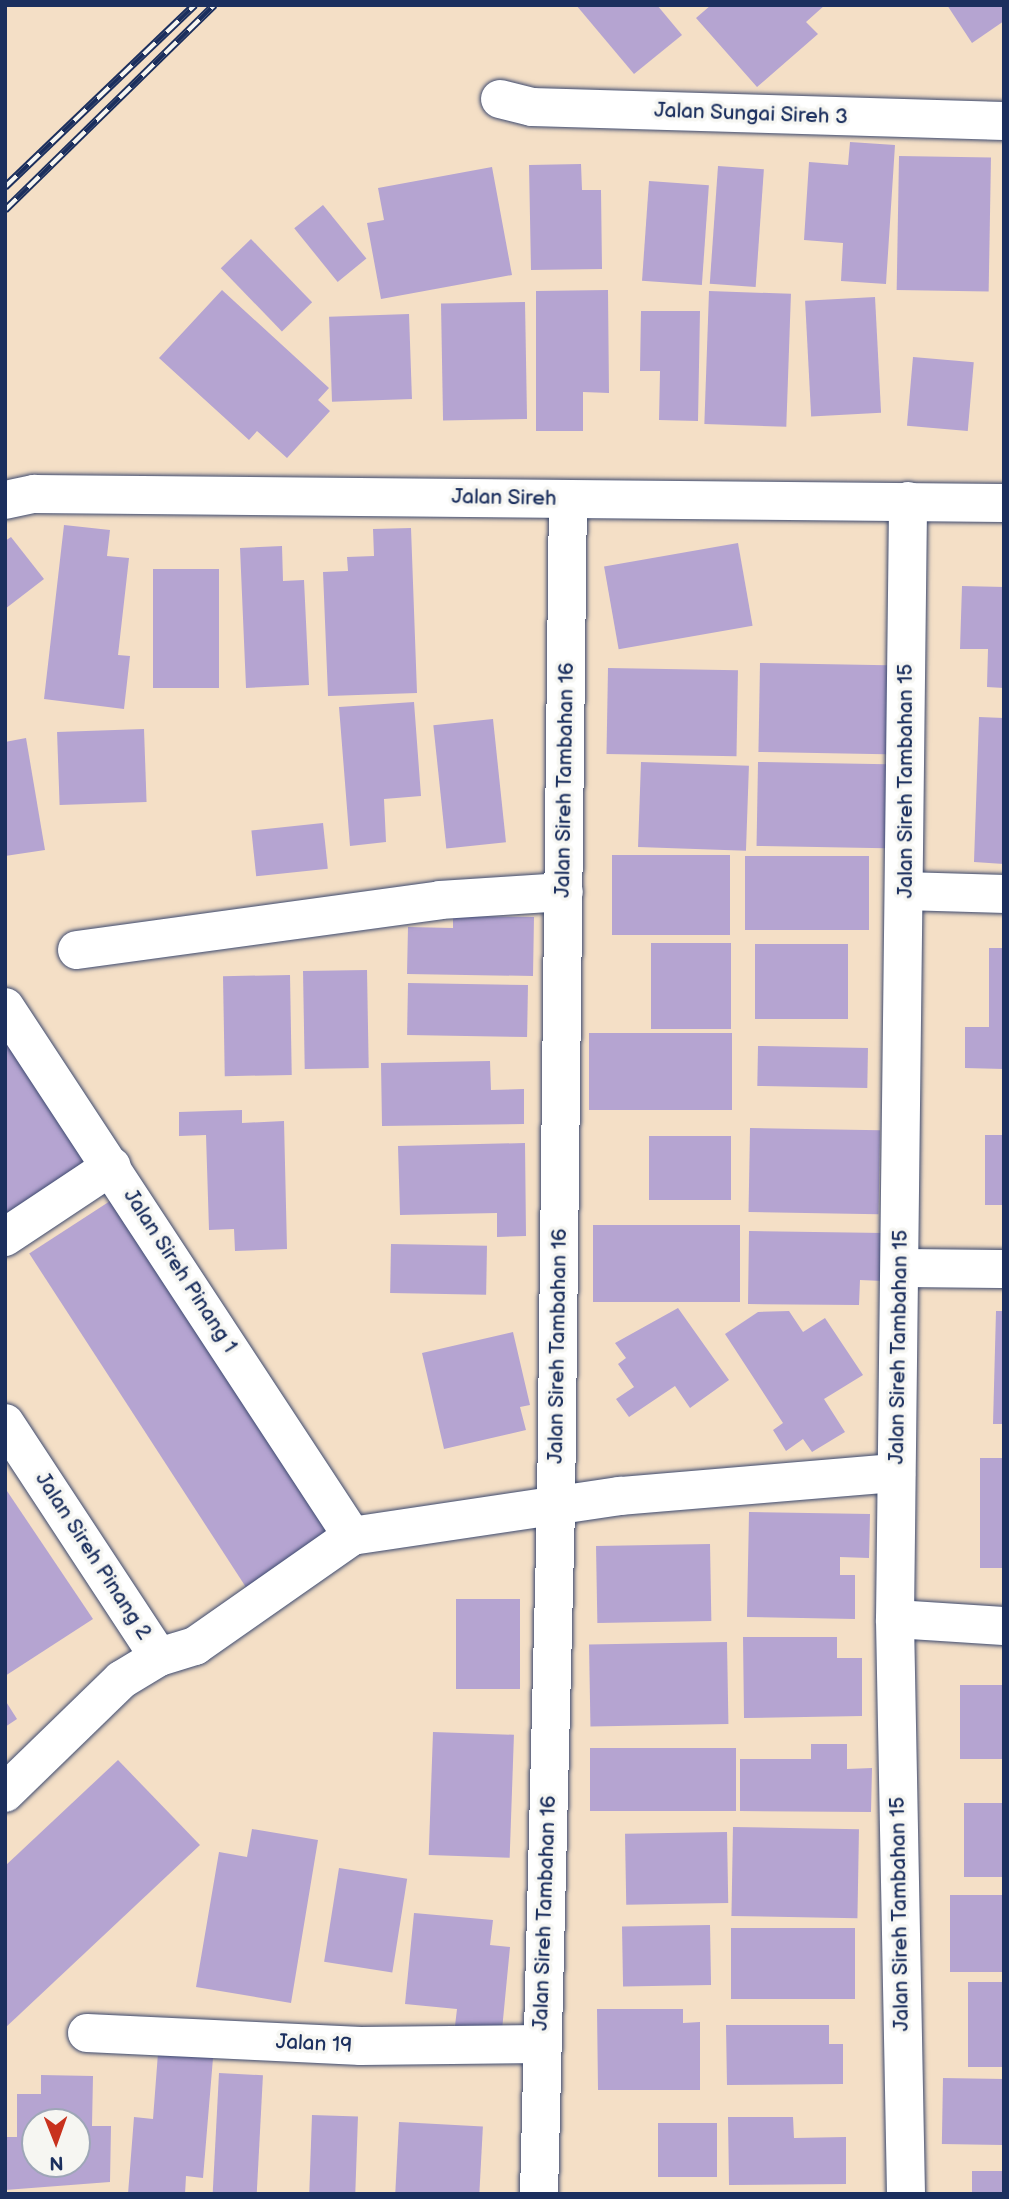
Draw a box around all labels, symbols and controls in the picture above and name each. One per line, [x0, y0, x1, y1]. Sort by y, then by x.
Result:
street label: Jalan Sungai Sireh 3 [653, 98, 849, 130]
street label: Jalan Sireh [451, 484, 557, 512]
street label: Jalan Sireh Tambahan 16 [550, 662, 580, 898]
street label: Jalan Sireh Tambahan 15 [893, 663, 919, 899]
street label: Jalan Sireh Pinang 1 [118, 1184, 242, 1358]
street label: Jalan Sireh Tambahan 16 [543, 1228, 573, 1464]
street label: Jalan Sireh Tambahan 15 [884, 1229, 914, 1465]
street label: Jalan Sireh Pinang 2 [29, 1467, 157, 1645]
street label: Jalan Sireh Tambahan 16 [528, 1794, 562, 2032]
street label: Jalan Sireh Tambahan 15 [885, 1796, 915, 2032]
street label: Jalan 19 [275, 2029, 353, 2059]
north arrow [21, 2108, 91, 2178]
text: N [49, 2151, 64, 2174]

